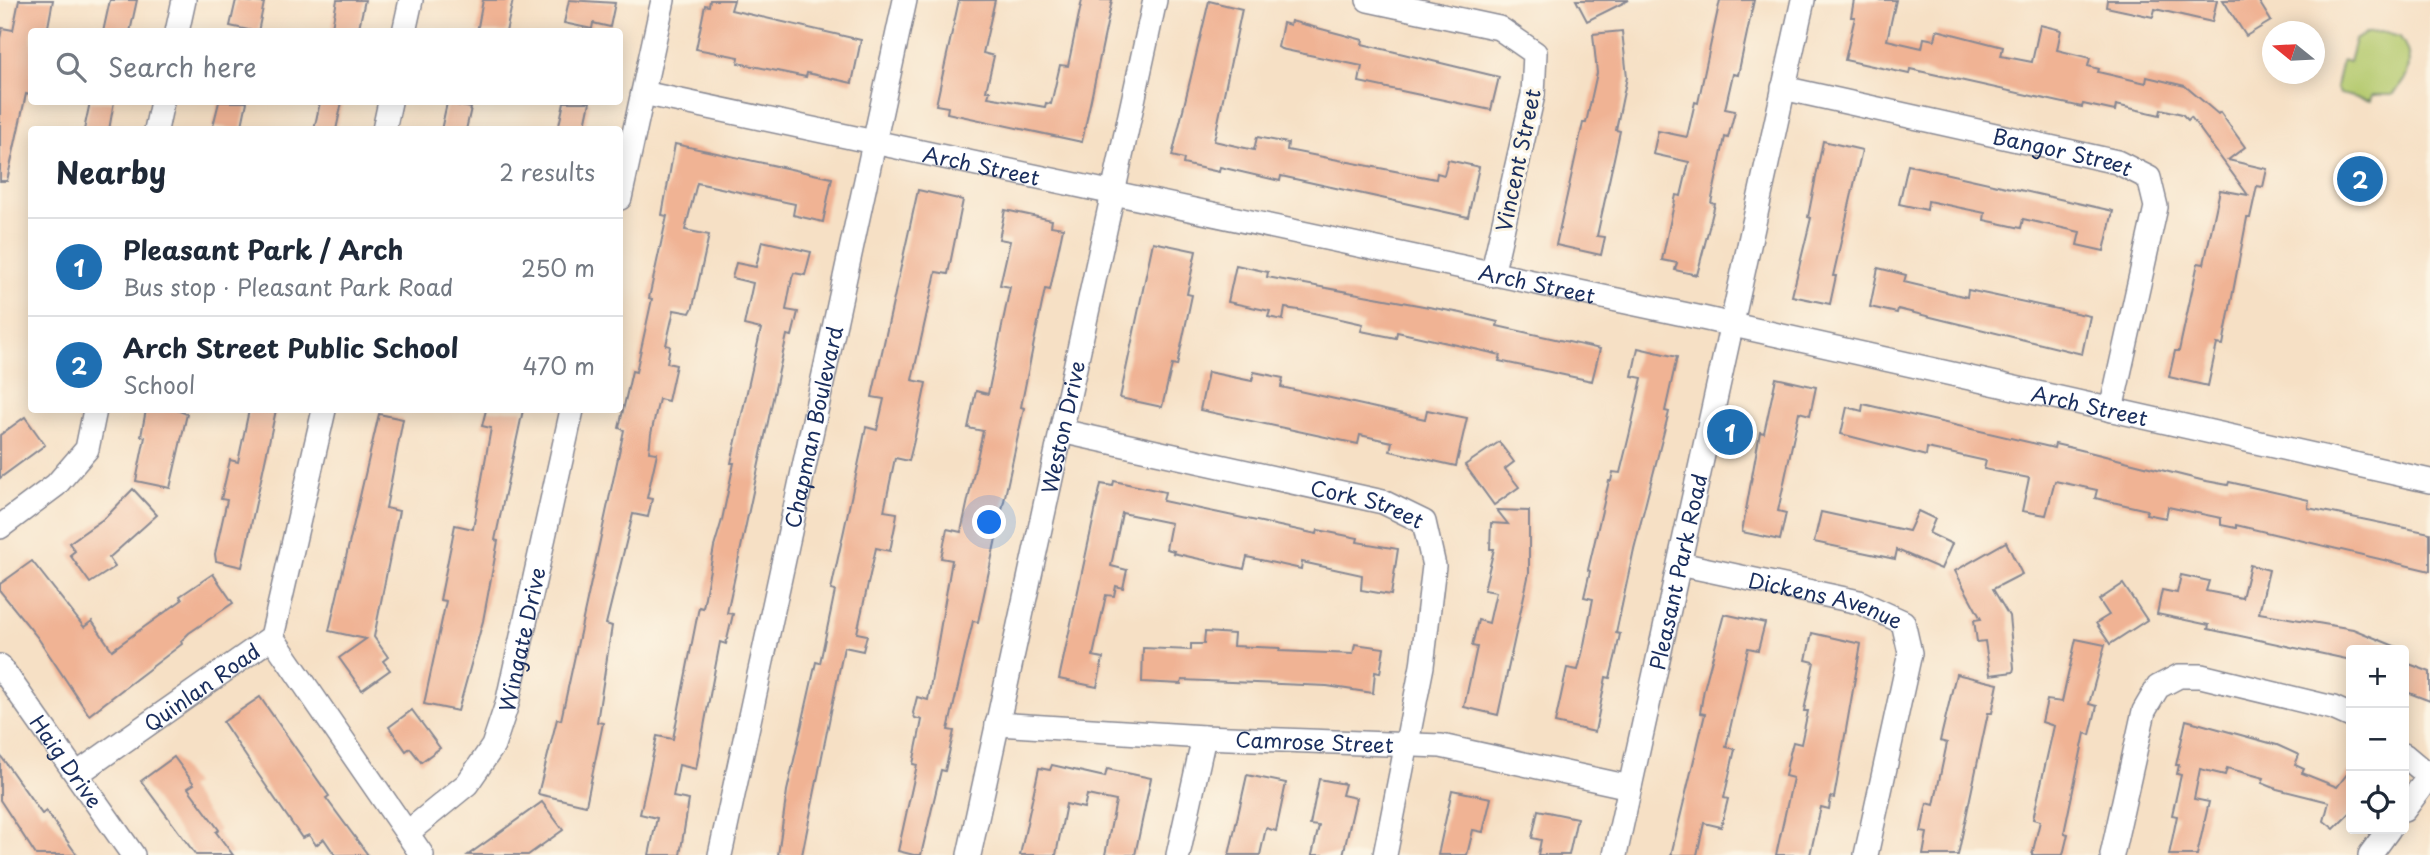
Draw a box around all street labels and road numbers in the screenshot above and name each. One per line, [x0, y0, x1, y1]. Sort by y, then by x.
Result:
street label: Vincent Street [1486, 86, 1548, 234]
street label: Bangor Street [1990, 119, 2139, 184]
street label: Arch Street [920, 137, 1043, 193]
street label: Arch Street [1476, 255, 1598, 311]
street label: Chapman Boulevard [775, 323, 850, 531]
street label: Weston Drive [1032, 358, 1092, 496]
street label: Arch Street [2028, 376, 2151, 433]
street label: Cork Street [1308, 471, 1430, 536]
street label: Pleasant Park Road [1640, 471, 1714, 673]
street label: Dickens Avenue [1746, 563, 1908, 636]
street label: Wingate Drive [490, 564, 553, 715]
street label: Quinlan Road [137, 634, 266, 739]
street label: Haig Drive [23, 708, 111, 814]
street label: Camrose Street [1235, 722, 1394, 760]

